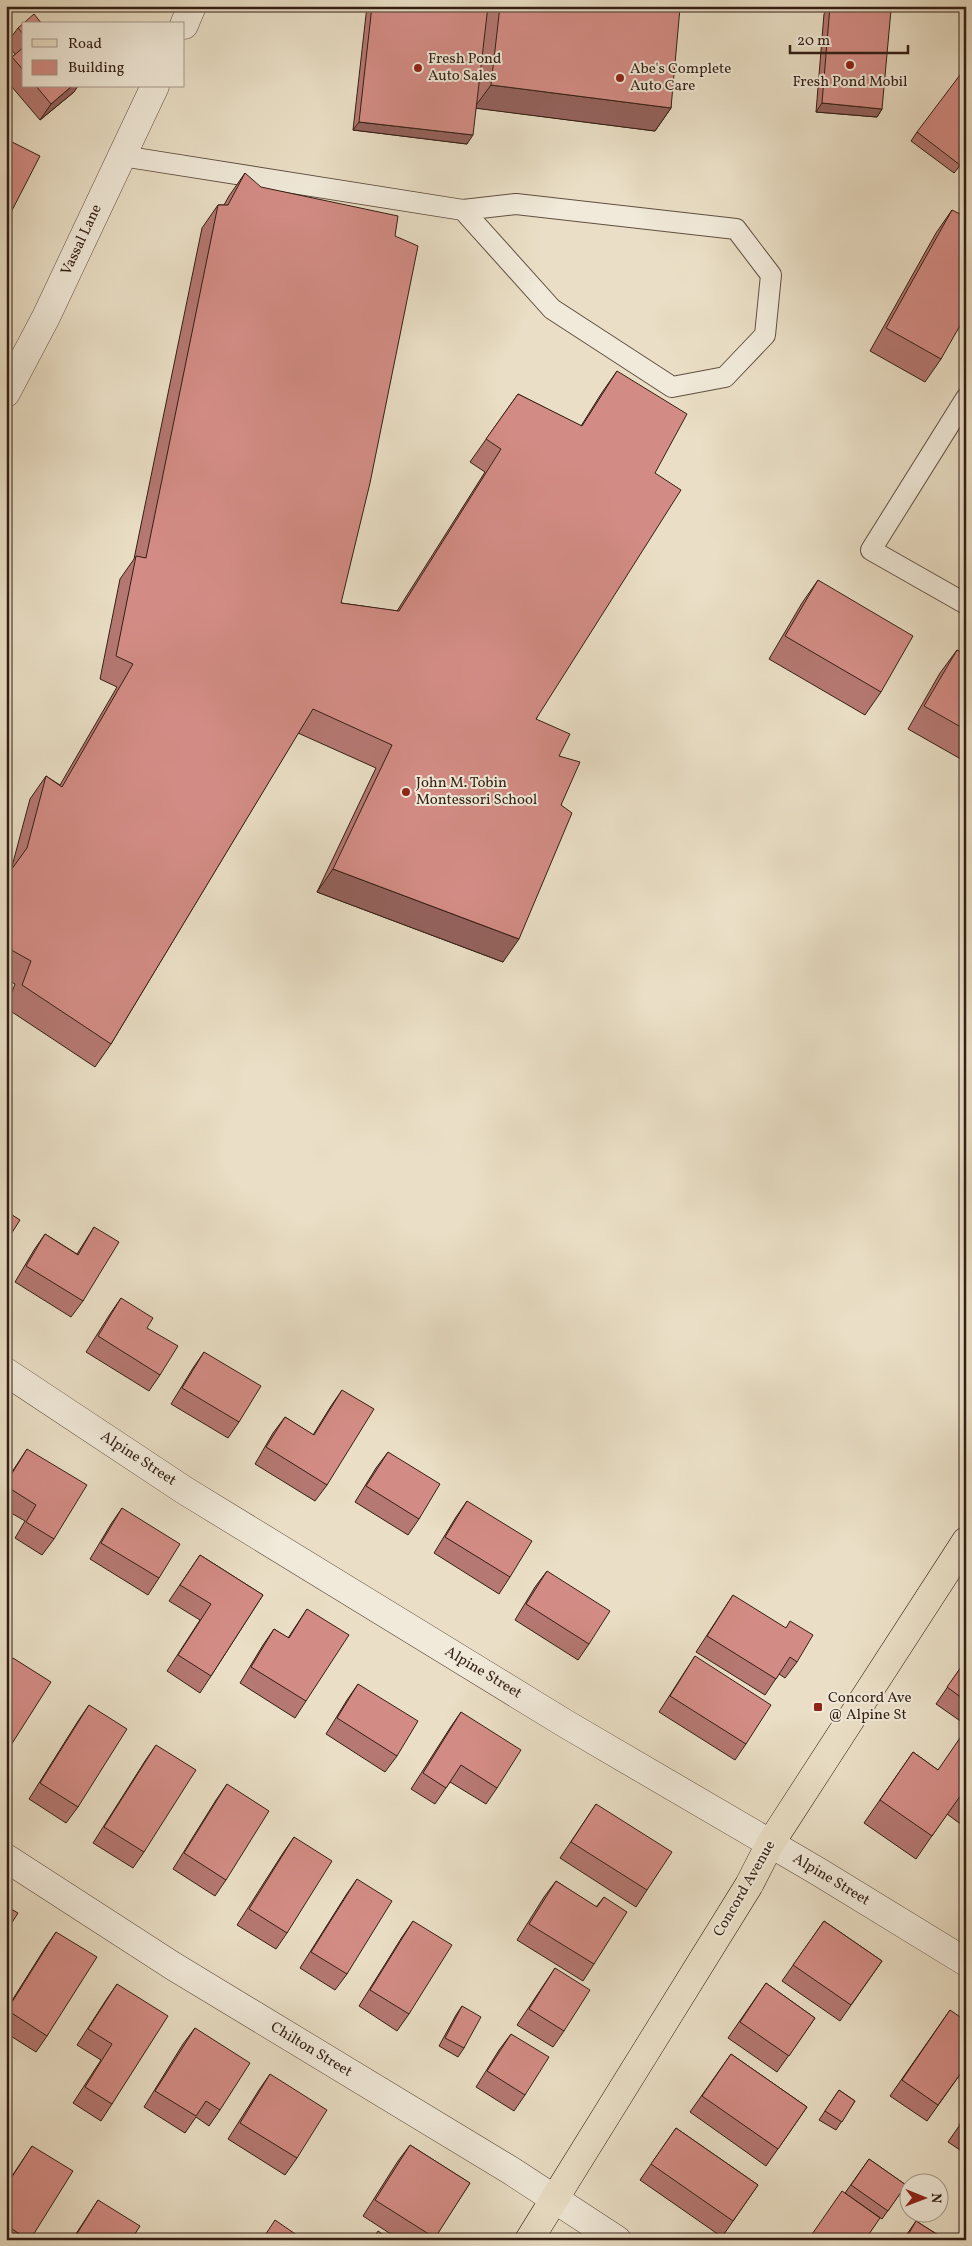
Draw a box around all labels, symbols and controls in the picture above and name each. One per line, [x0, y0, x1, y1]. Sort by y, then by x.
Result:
legend [22, 22, 185, 88]
scale bar [790, 22, 907, 54]
text: 20 m [797, 31, 830, 52]
text: Road [68, 34, 102, 55]
place label: Fresh Pond Auto Sales [428, 49, 502, 87]
text: Building [68, 58, 125, 79]
place label: Abe's Complete Auto Care [630, 59, 731, 97]
marker: Fresh Pond Mobil [844, 59, 856, 71]
marker: Fresh Pond Auto Sales [412, 62, 424, 74]
marker: Abe's Complete Auto Care [614, 72, 626, 84]
place label: Fresh Pond Mobil [792, 72, 908, 93]
street label: Vassal Lane [56, 201, 108, 279]
place label: John M. Tobin Montessori School [416, 773, 537, 811]
marker: John M. Tobin Montessori School [400, 786, 412, 798]
street label: Alpine Street [96, 1427, 180, 1491]
street label: Alpine Street [440, 1642, 526, 1704]
place label: Concord Ave @ Alpine St [828, 1688, 912, 1726]
marker: Concord Ave @ Alpine St [812, 1701, 824, 1713]
street label: Concord Avenue [709, 1837, 781, 1941]
street label: Alpine Street [788, 1849, 874, 1911]
street label: Chilton Street [266, 2017, 356, 2083]
north arrow [900, 2174, 950, 2224]
text: N [926, 2193, 945, 2203]

